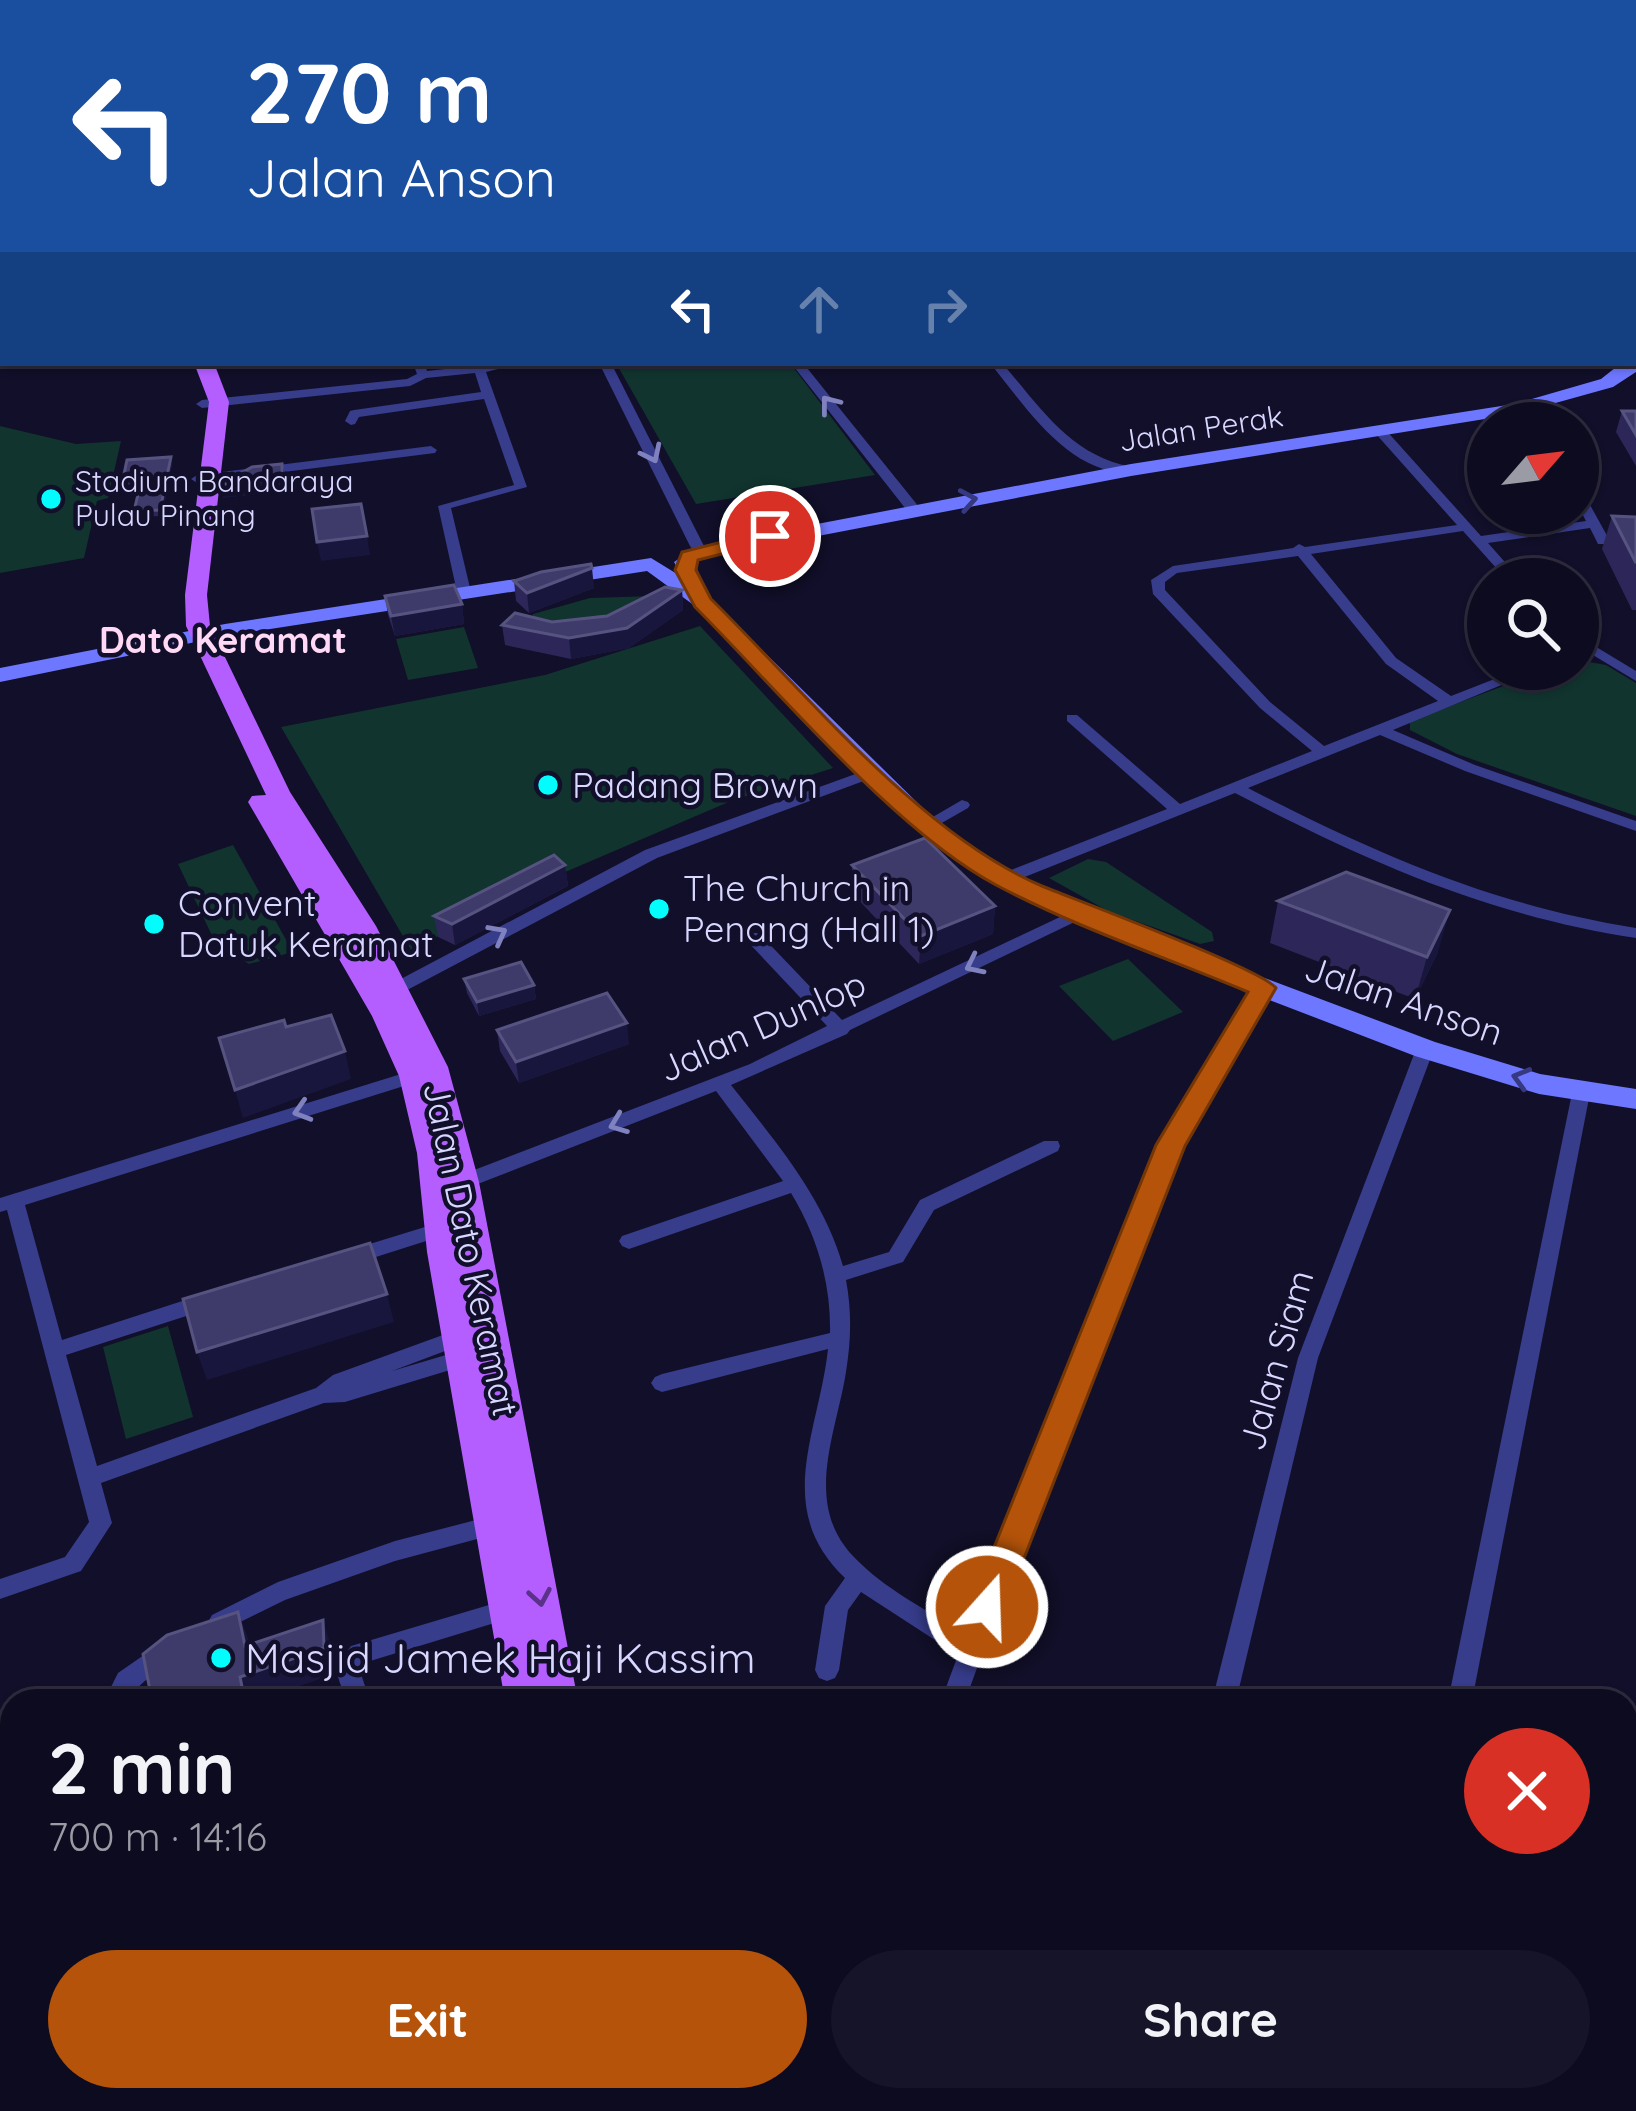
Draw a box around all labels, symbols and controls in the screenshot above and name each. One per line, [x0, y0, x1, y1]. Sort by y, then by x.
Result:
text: 270 m [246, 39, 492, 144]
icon: left [48, 48, 204, 204]
text: Jalan Anson [246, 143, 556, 211]
icon: left [660, 276, 726, 342]
icon: ahead [786, 276, 852, 342]
icon: right [912, 276, 978, 342]
one-way arrow [822, 395, 843, 417]
street label: Jalan Perak [1116, 396, 1286, 460]
north arrow [1467, 402, 1599, 534]
map controls [1467, 402, 1599, 690]
one-way arrow [638, 441, 661, 463]
place label: Stadium Bandaraya Pulau Pinang [75, 462, 353, 534]
pin [719, 485, 821, 587]
marker: Stadium Bandaraya Pulau Pinang [38, 486, 64, 512]
one-way arrow [957, 489, 977, 514]
icon: arrive [737, 503, 803, 569]
button: search [1467, 558, 1599, 690]
district label: Dato Keramat [99, 617, 347, 662]
place label: Padang Brown [572, 762, 818, 807]
marker: Padang Brown [535, 772, 561, 798]
place label: The Church in Penang (Hall 1) [683, 865, 935, 951]
place label: Convent Datuk Keramat [178, 880, 433, 966]
marker: The Church in Penang (Hall 1) [646, 896, 672, 922]
marker: Convent Datuk Keramat [141, 911, 167, 937]
one-way arrow [486, 925, 507, 948]
street label: Jalan Anson [1299, 945, 1509, 1054]
one-way arrow [965, 950, 986, 974]
street label: Jalan Dunlop [651, 960, 872, 1091]
one-way arrow [1511, 1068, 1532, 1093]
street label: Jalan Dato Keramat [414, 1078, 529, 1420]
one-way arrow [292, 1096, 313, 1121]
one-way arrow [609, 1109, 630, 1134]
street label: Jalan Siam [1228, 1264, 1323, 1455]
position arrow [924, 1544, 1050, 1670]
one-way arrow [527, 1586, 552, 1606]
place label: Masjid Jamek Haji Kassim [245, 1631, 756, 1684]
marker: Masjid Jamek Haji Kassim [208, 1645, 234, 1671]
text: 2 min [48, 1722, 235, 1812]
button: close [1464, 1728, 1590, 1854]
text: 700 m · 14:16 [48, 1812, 267, 1861]
button: Exit [48, 1950, 807, 2088]
button: Share [831, 1950, 1590, 2088]

